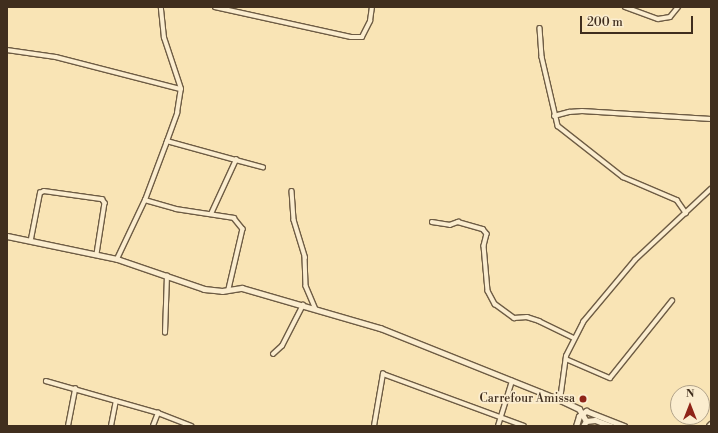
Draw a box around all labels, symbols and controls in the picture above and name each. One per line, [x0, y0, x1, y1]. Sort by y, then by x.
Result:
scale bar [582, 8, 695, 34]
text: 200 m [587, 15, 623, 30]
north arrow [670, 385, 710, 425]
text: N [686, 387, 694, 401]
place label: Carrefour Amissa [479, 392, 575, 406]
marker: Carrefour Amissa [578, 394, 588, 404]

